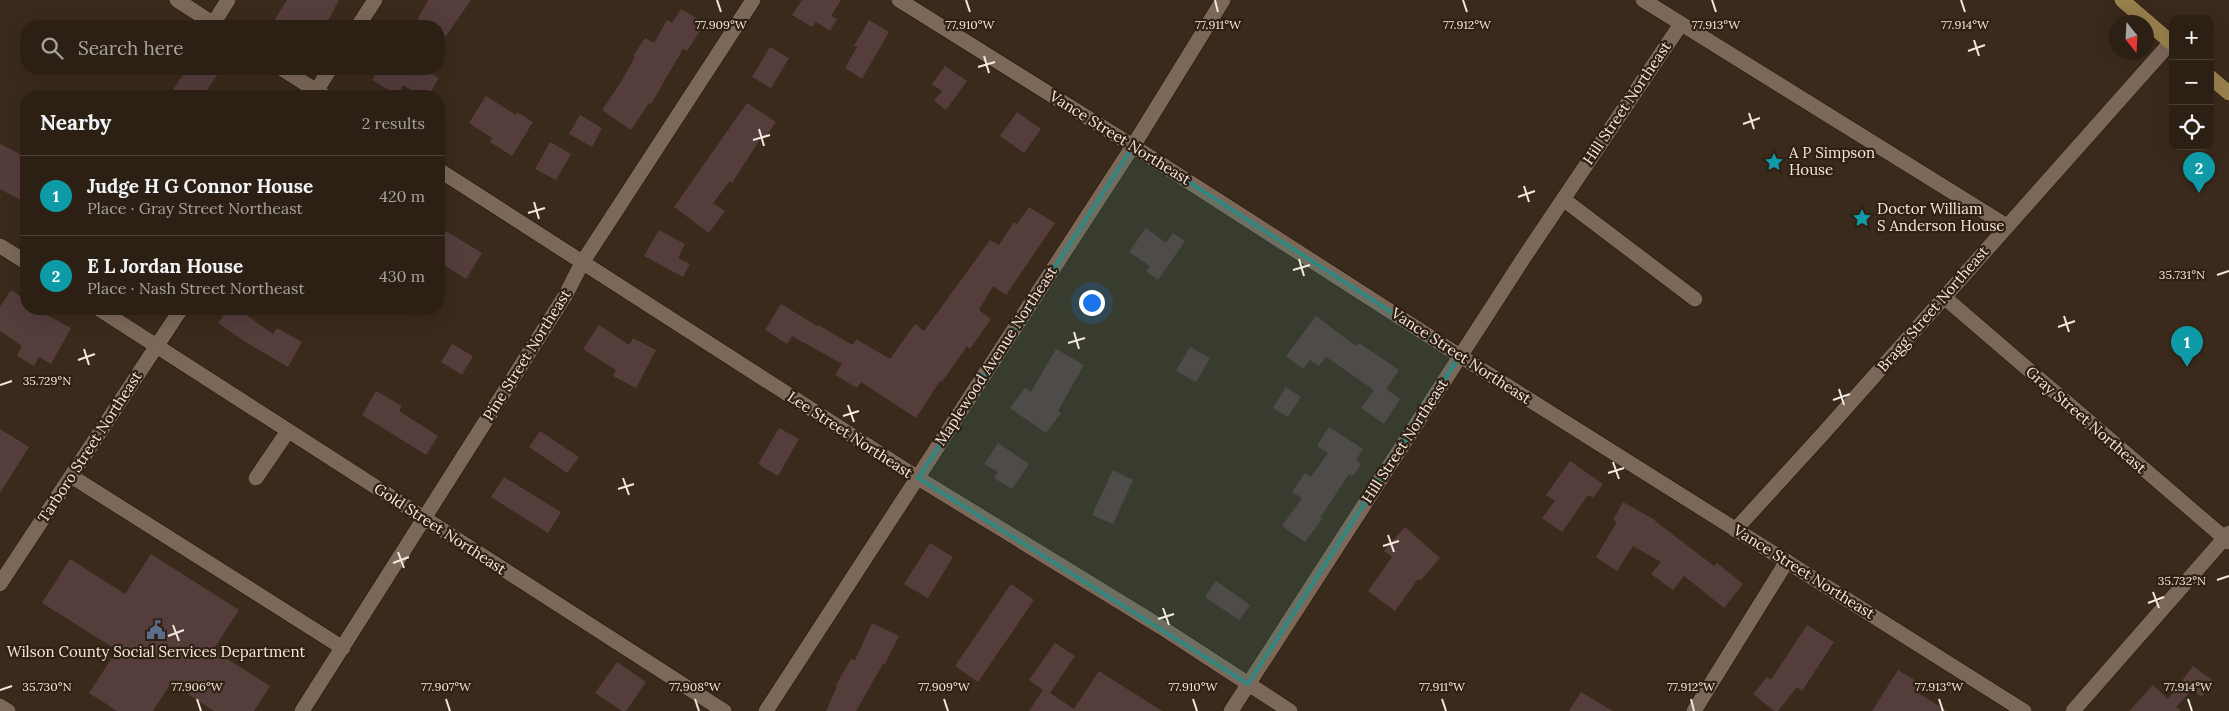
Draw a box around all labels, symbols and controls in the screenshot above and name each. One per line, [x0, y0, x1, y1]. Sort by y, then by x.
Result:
north arrow [2109, 15, 2154, 60]
map controls [2169, 15, 2214, 150]
button: + [2169, 15, 2214, 60]
text: 77.909°W [695, 17, 748, 32]
text: 77.910°W [945, 17, 996, 32]
text: 77.911°W [1195, 17, 1242, 32]
text: 77.912°W [1443, 17, 1492, 32]
text: 77.913°W [1692, 17, 1741, 32]
text: 77.914°W [1941, 17, 1990, 32]
search box [20, 20, 445, 75]
icon: search [38, 34, 66, 62]
text: Search here [78, 36, 184, 60]
street label: Hill Street Northeast [1578, 37, 1675, 168]
button: − [2169, 60, 2214, 105]
street label: Vance Street Northeast [1045, 86, 1194, 189]
button: locate [2169, 105, 2214, 150]
text: Nearby [40, 109, 111, 136]
text: 2 results [362, 113, 425, 133]
place label: A P Simpson House [1788, 143, 1875, 179]
place icon: A P Simpson House [1763, 151, 1785, 173]
pin: 2 [2183, 152, 2215, 193]
text: Judge H G Connor House [87, 174, 313, 198]
text: 1 [53, 186, 59, 206]
text: 420 m [379, 186, 425, 206]
text: Place · Gray Street Northeast [87, 198, 303, 218]
place label: Doctor William S Anderson House [1877, 199, 2005, 235]
place icon: Doctor William S Anderson House [1851, 207, 1873, 229]
street label: Bragg Street Northeast [1873, 242, 1993, 375]
text: E L Jordan House [87, 254, 243, 278]
street label: Maplewood Avenue Northeast [930, 262, 1061, 449]
text: 2 [52, 266, 60, 286]
text: 430 m [379, 266, 425, 286]
text: 35.731°N [2159, 267, 2205, 282]
text: Place · Nash Street Northeast [87, 278, 305, 298]
street label: Pine Street Northeast [479, 286, 575, 424]
your location [1079, 290, 1105, 316]
street label: Vance Street Northeast [1387, 303, 1535, 408]
pin: 1 [2171, 326, 2203, 367]
street label: Gray Street Northeast [2022, 362, 2151, 477]
street label: Tarboro Street Northeast [34, 367, 146, 526]
text: 35.729°N [23, 373, 71, 388]
street label: Hill Street Northeast [1357, 375, 1452, 506]
street label: Lee Street Northeast [784, 387, 917, 482]
street label: Gold Street Northeast [371, 479, 510, 579]
street label: Vance Street Northeast [1729, 520, 1878, 623]
text: 35.732°N [2158, 573, 2206, 588]
public building icon: Wilson County Social Services Department [145, 619, 167, 641]
place label: Wilson County Social Services Department [7, 642, 305, 661]
text: 35.730°N [22, 679, 72, 694]
text: 77.906°W [171, 679, 224, 694]
text: 77.907°W [421, 679, 472, 694]
text: 77.908°W [669, 679, 722, 694]
text: 77.909°W [918, 679, 971, 694]
text: 77.910°W [1168, 679, 1219, 694]
text: 77.911°W [1419, 679, 1466, 694]
text: 77.912°W [1667, 679, 1716, 694]
text: 77.913°W [1915, 679, 1964, 694]
text: 77.914°W [2164, 679, 2213, 694]

